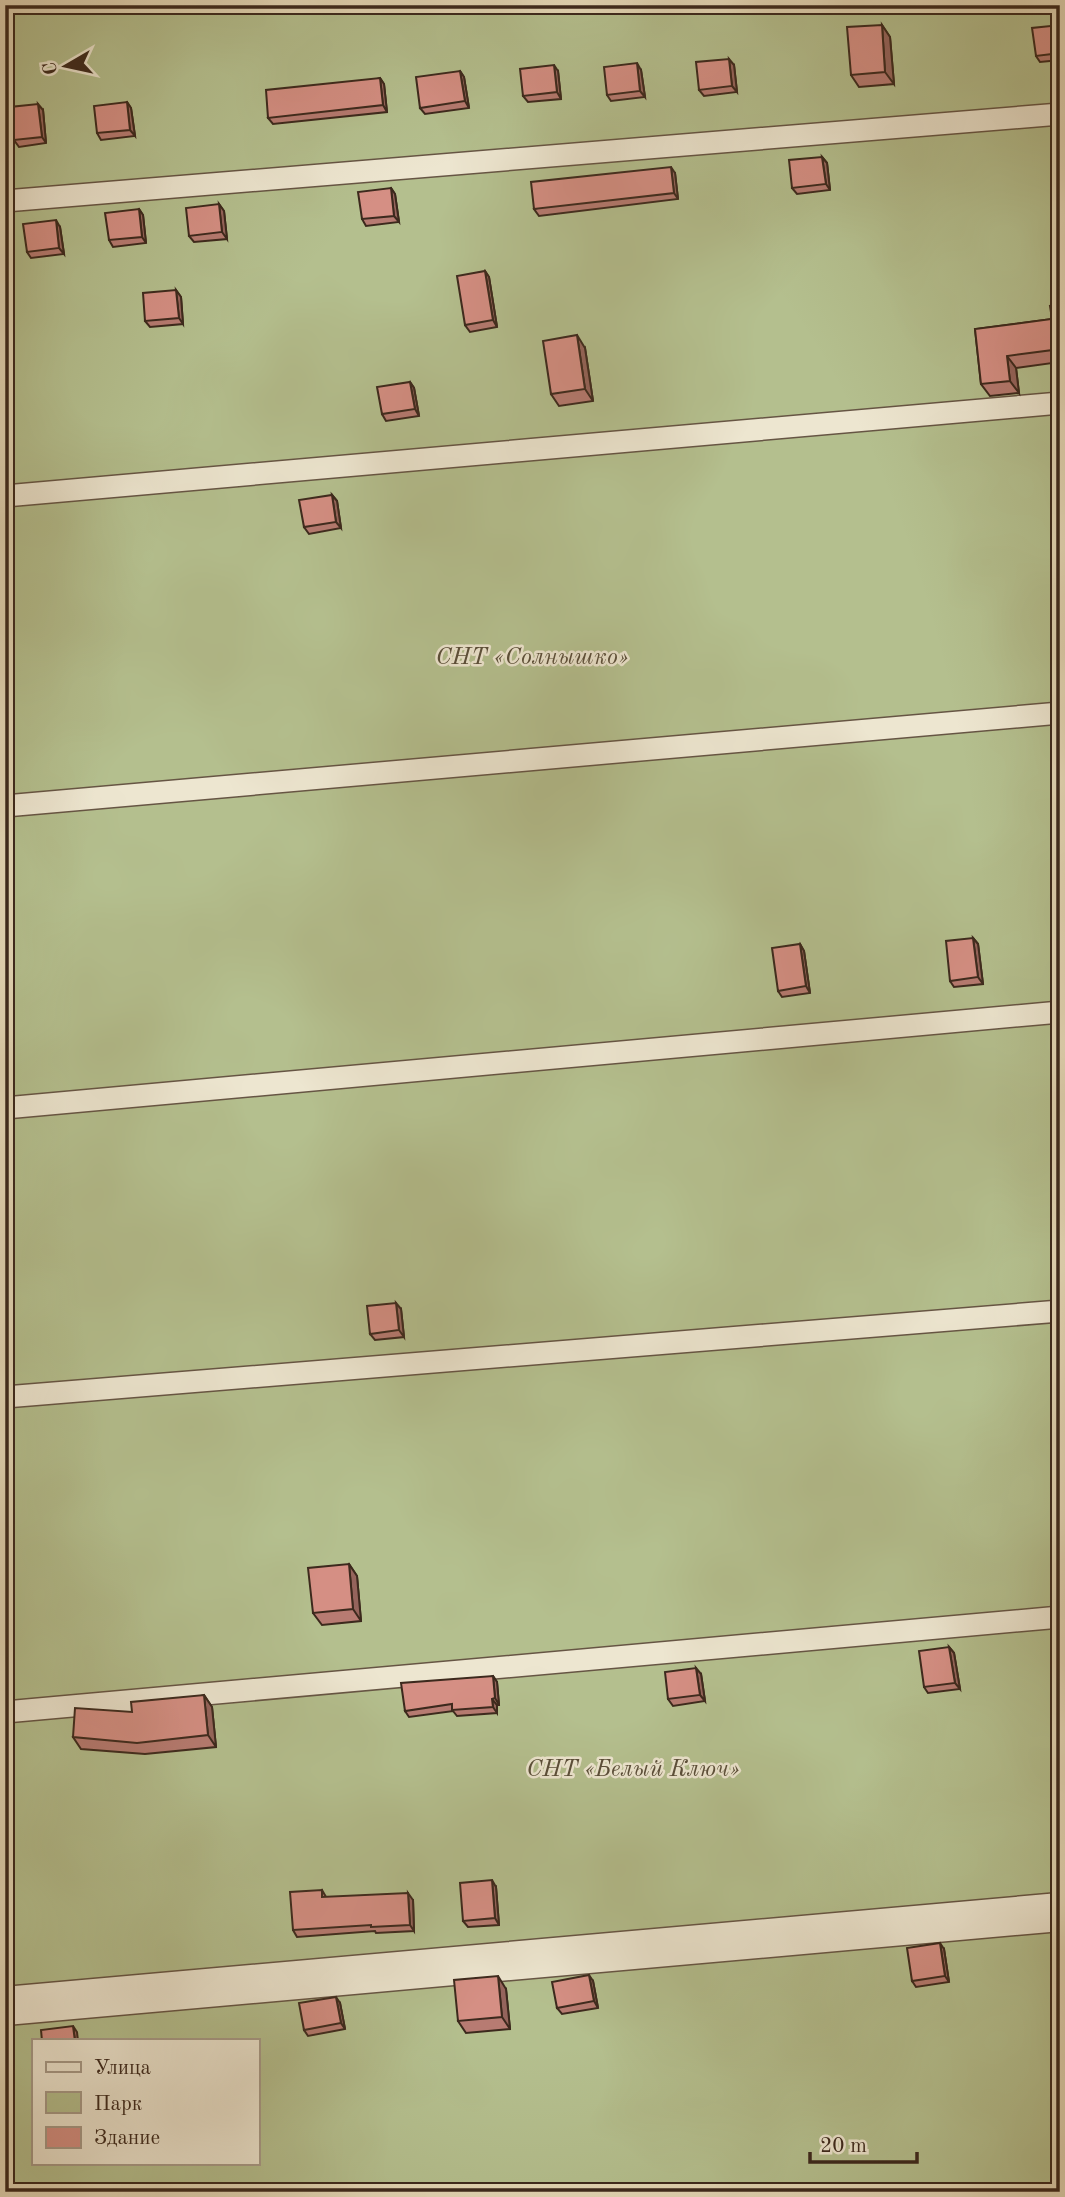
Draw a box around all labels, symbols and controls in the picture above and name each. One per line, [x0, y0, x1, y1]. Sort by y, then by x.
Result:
north arrow [32, 32, 102, 102]
text: С [41, 61, 62, 76]
park label: СНТ «Солнышко» [436, 646, 628, 670]
park label: СНТ «Белый Ключ» [526, 1758, 740, 1782]
legend [32, 2039, 259, 2166]
text: Улица [94, 2058, 151, 2079]
text: Парк [94, 2094, 143, 2115]
scale bar [810, 2120, 916, 2164]
text: Здание [94, 2128, 160, 2149]
text: 20 m [820, 2136, 867, 2157]

